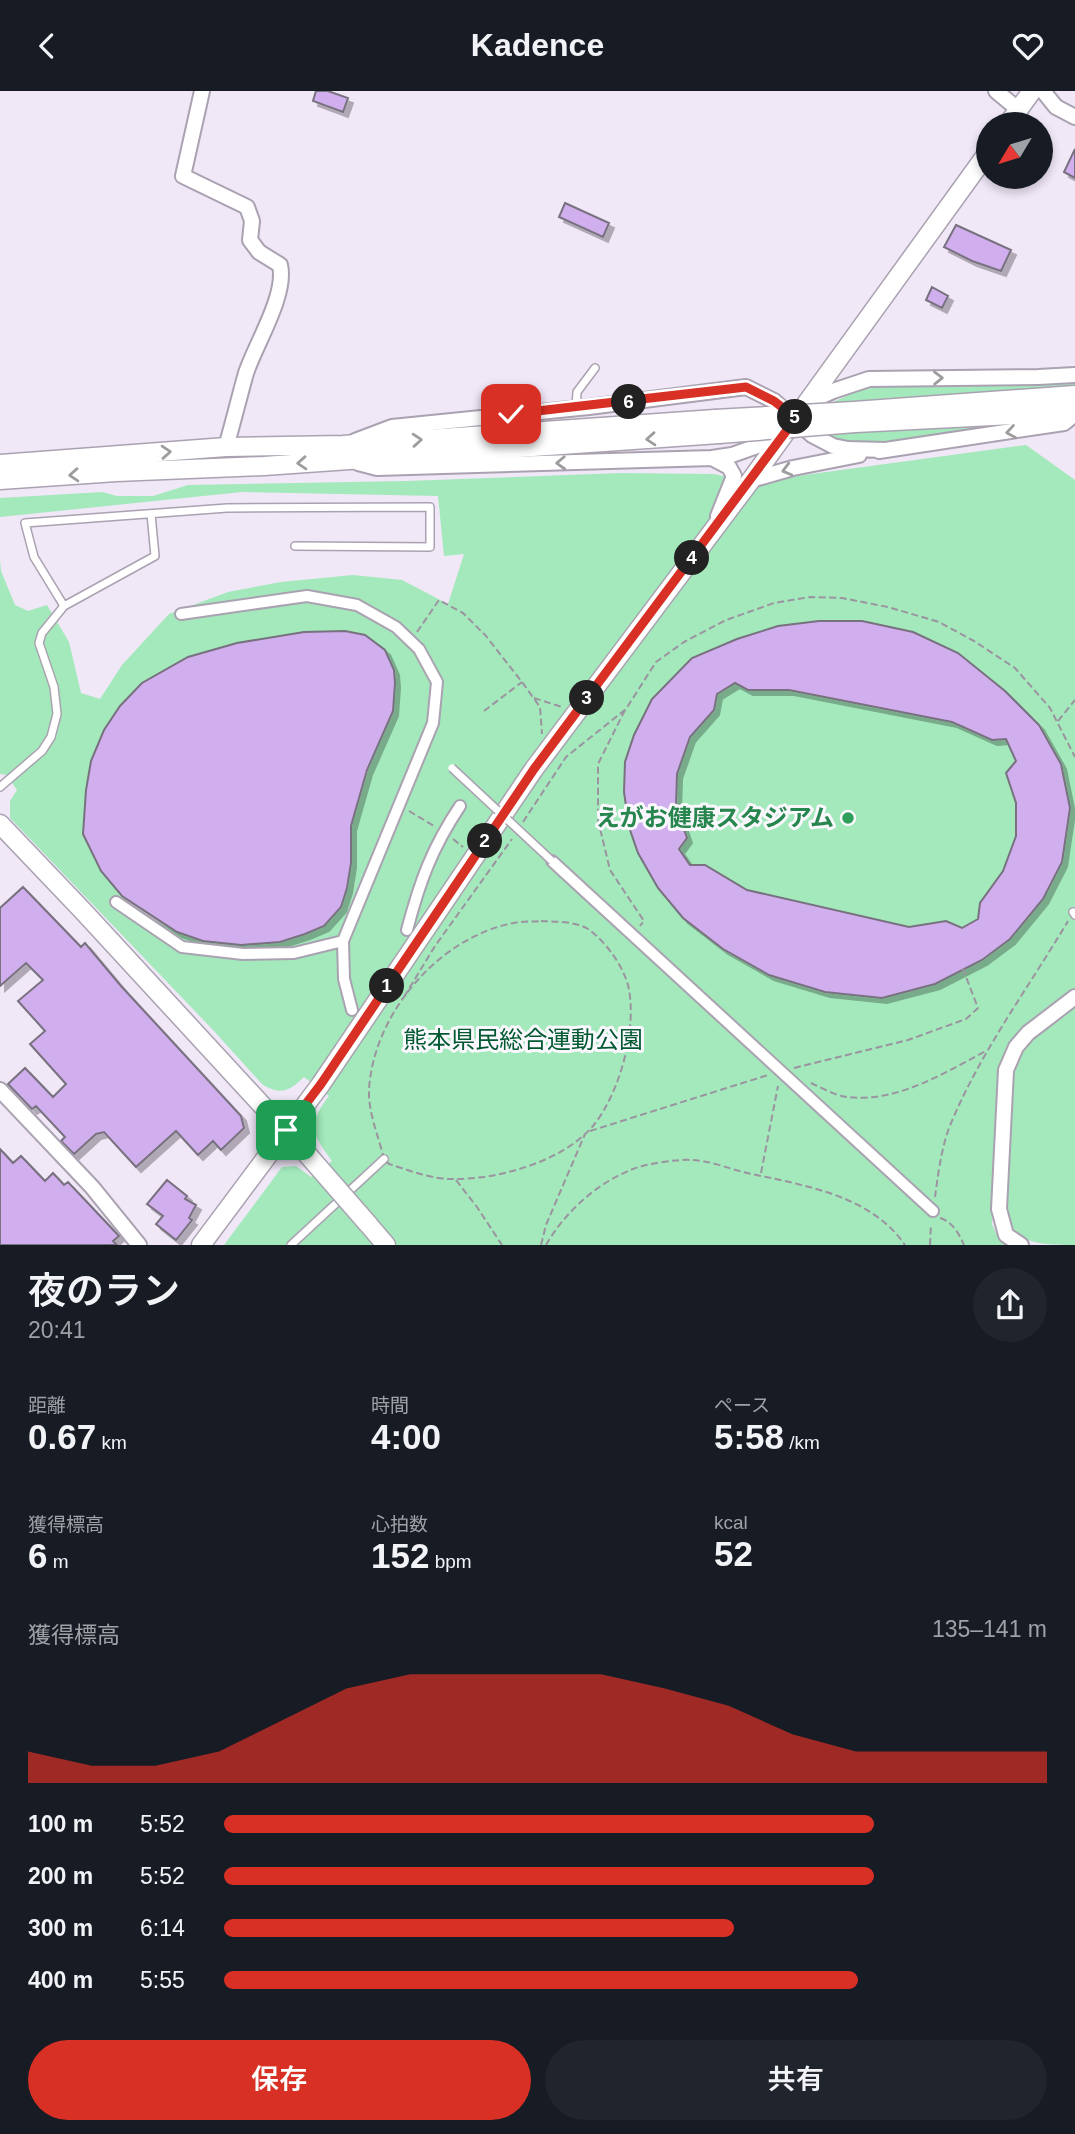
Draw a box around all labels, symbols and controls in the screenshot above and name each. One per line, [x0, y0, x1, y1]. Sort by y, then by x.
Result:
icon: back [28, 27, 66, 65]
text: Kadence [471, 27, 604, 63]
icon: heart [1009, 27, 1047, 65]
north arrow [976, 112, 1054, 189]
map controls [976, 112, 1053, 189]
one-way arrow [933, 370, 943, 386]
pin [481, 384, 541, 444]
pin: 6 [612, 385, 646, 419]
text: 6 [623, 391, 634, 412]
icon: check [492, 395, 530, 433]
pin: 5 [778, 399, 812, 435]
text: 5 [789, 406, 800, 427]
one-way arrow [1005, 424, 1017, 439]
one-way arrow [645, 431, 656, 446]
one-way arrow [412, 433, 423, 448]
one-way arrow [161, 444, 172, 459]
one-way arrow [296, 455, 307, 470]
one-way arrow [555, 455, 566, 470]
one-way arrow [781, 462, 793, 476]
one-way arrow [69, 467, 80, 482]
pin: 4 [674, 540, 710, 575]
text: 4 [686, 547, 697, 568]
pin: 3 [570, 681, 604, 715]
text: 3 [581, 687, 592, 708]
place label: えがお健康スタジアム [596, 804, 834, 831]
marker: えがお健康スタジアム [840, 810, 856, 826]
pin: 2 [468, 823, 503, 859]
text: 2 [479, 830, 490, 851]
pin: 1 [370, 969, 404, 1003]
text: 1 [381, 975, 392, 996]
park label: 熊本県民総合運動公園 [403, 1026, 643, 1053]
pin [256, 1100, 316, 1160]
icon: arrive [267, 1111, 305, 1149]
button: share [973, 1268, 1047, 1342]
text: 夜のラン [28, 1270, 180, 1312]
text: 20:41 [28, 1317, 86, 1343]
text: 距離 [28, 1395, 66, 1416]
text: 時間 [371, 1395, 409, 1416]
text: ペース [714, 1395, 770, 1416]
text: 0.67 [28, 1417, 96, 1456]
text: 4:00 [371, 1417, 441, 1456]
text: 5:58 [714, 1417, 784, 1456]
text: km [96, 1432, 127, 1453]
text: /km [784, 1432, 820, 1453]
text: kcal [714, 1512, 748, 1533]
text: 獲得標高 [28, 1514, 104, 1535]
text: 心拍数 [371, 1514, 428, 1535]
text: 52 [714, 1534, 753, 1573]
text: 6 [28, 1536, 47, 1575]
text: 152 [371, 1536, 429, 1575]
text: m [47, 1551, 69, 1572]
text: bpm [429, 1551, 472, 1572]
text: 135–141 m [932, 1616, 1047, 1642]
text: 獲得標高 [28, 1622, 120, 1648]
text: 100 m [28, 1811, 93, 1837]
text: 5:52 [140, 1811, 185, 1837]
text: 200 m [28, 1863, 93, 1889]
text: 5:52 [140, 1863, 185, 1889]
text: 300 m [28, 1915, 93, 1941]
text: 6:14 [140, 1915, 185, 1941]
text: 400 m [28, 1967, 93, 1993]
text: 5:55 [140, 1967, 185, 1993]
button: 保存 [28, 2040, 531, 2120]
button: 共有 [545, 2040, 1047, 2120]

